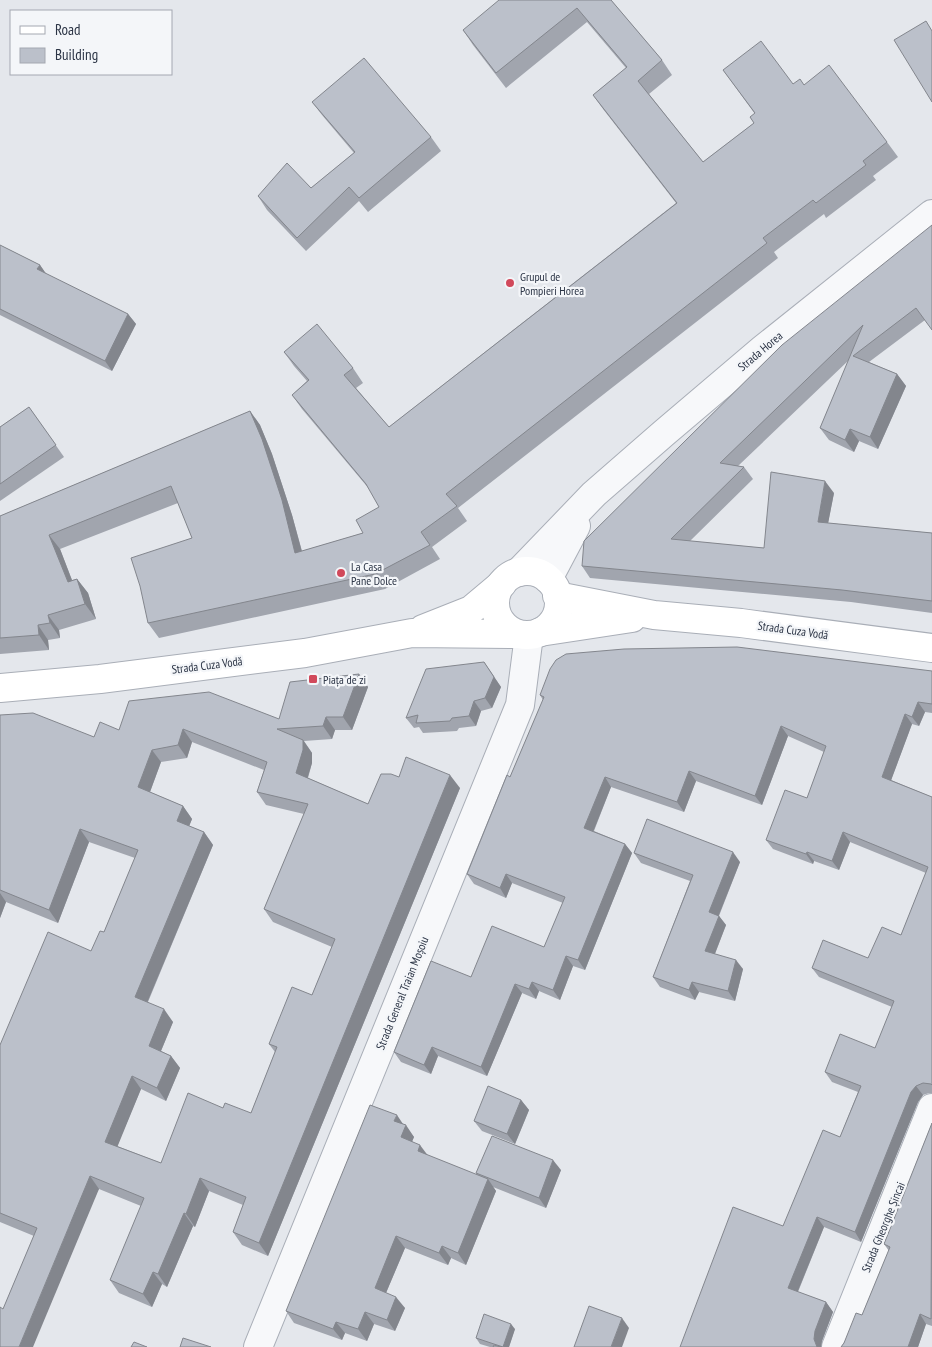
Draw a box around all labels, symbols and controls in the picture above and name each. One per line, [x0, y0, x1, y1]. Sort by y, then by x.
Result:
legend [10, 10, 172, 75]
text: Road [55, 20, 81, 39]
text: Building [55, 45, 98, 64]
place label: Grupul de Pompieri Horea [520, 269, 584, 298]
marker: Grupul de Pompieri Horea [504, 277, 516, 289]
street label: Strada Horea [735, 328, 786, 374]
place label: La Casa Pane Dolce [351, 559, 397, 588]
marker: La Casa Pane Dolce [335, 567, 347, 579]
street label: Strada Cuza Vodă [757, 618, 829, 642]
street label: Strada Cuza Vodă [171, 653, 243, 677]
place label: Piața de zi [323, 672, 366, 687]
marker: Piața de zi [307, 673, 319, 685]
street label: Strada General Traian Moșoiu [372, 934, 432, 1052]
street label: Strada Gheorghe Șincai [858, 1180, 908, 1274]

